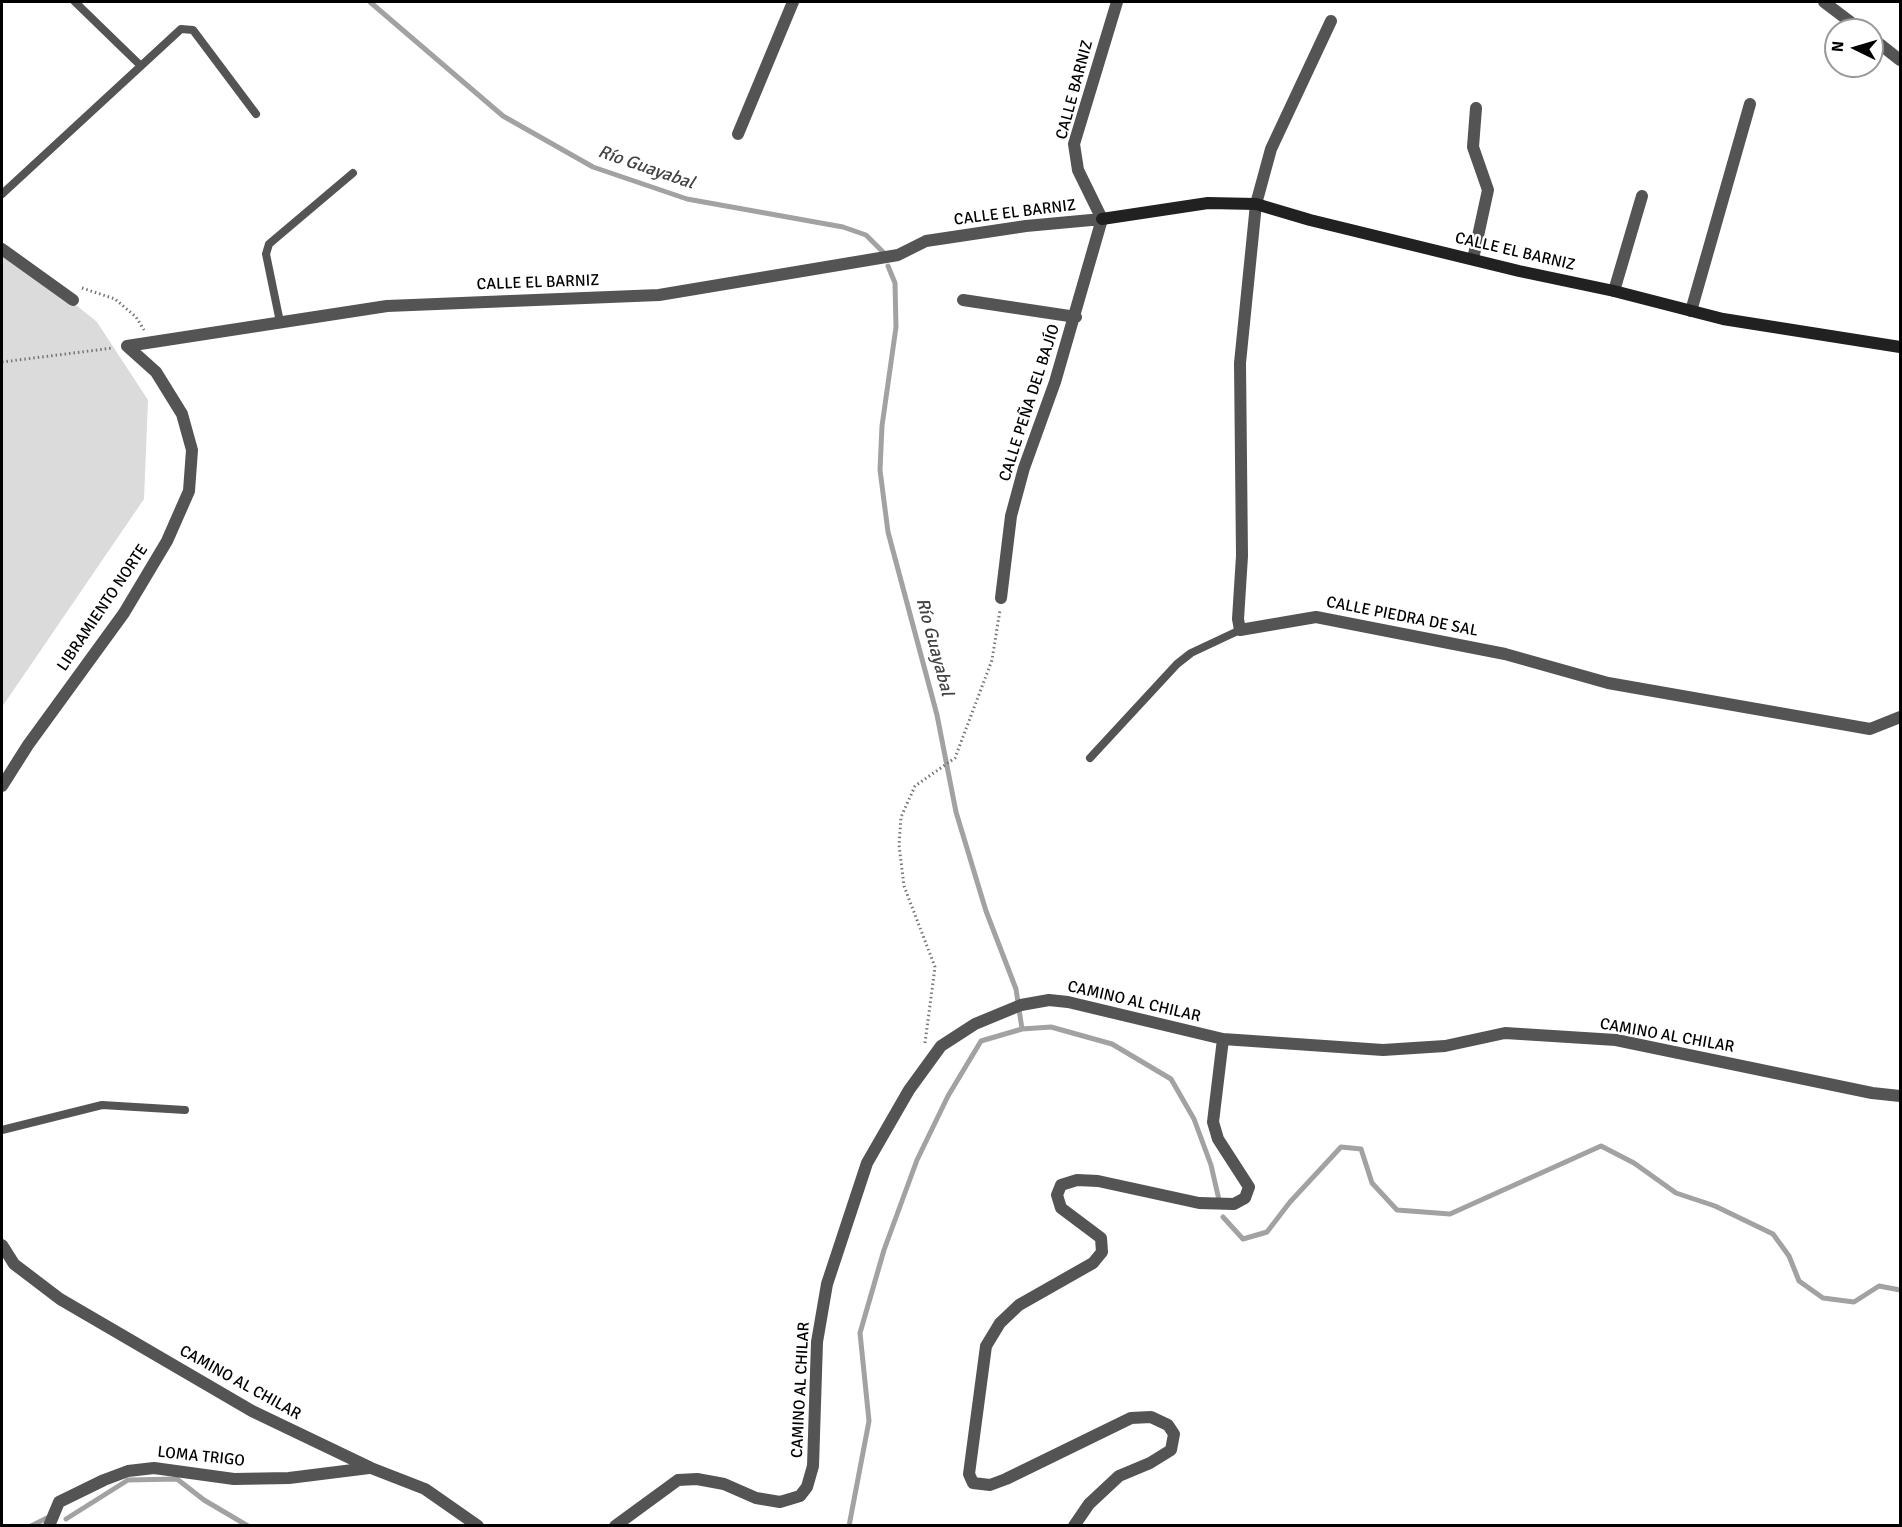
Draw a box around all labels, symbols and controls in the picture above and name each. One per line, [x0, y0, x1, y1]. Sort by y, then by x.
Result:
north arrow [1824, 18, 1884, 78]
street label: CALLE BARNIZ [1053, 38, 1097, 142]
text: N [1828, 40, 1849, 53]
water label: Río Guayabal [595, 141, 697, 195]
street label: CALLE EL BARNIZ [953, 196, 1077, 230]
street label: CALLE EL BARNIZ [1453, 229, 1577, 275]
street label: CALLE EL BARNIZ [476, 271, 600, 295]
street label: CALLE PEÑA DEL BAJÍO [996, 322, 1064, 484]
street label: LIBRAMIENTO NORTE [53, 541, 153, 675]
street label: CALLE PIEDRA DE SAL [1324, 593, 1480, 641]
water label: Río Guayabal [911, 596, 957, 698]
street label: CAMINO AL CHILAR [1065, 977, 1203, 1027]
street label: CAMINO AL CHILAR [1598, 1015, 1736, 1057]
street label: CAMINO AL CHILAR [788, 1321, 814, 1459]
street label: CAMINO AL CHILAR [176, 1342, 304, 1424]
street label: LOMA TRIGO [156, 1443, 246, 1471]

